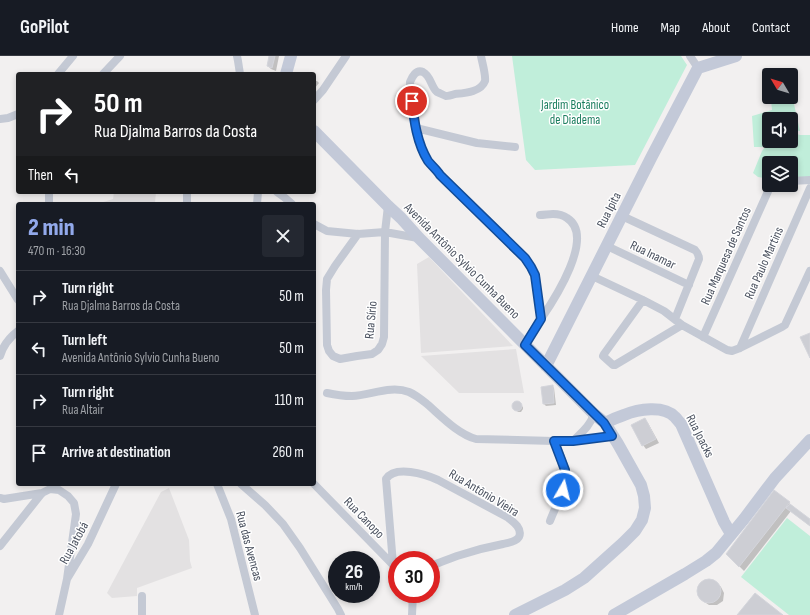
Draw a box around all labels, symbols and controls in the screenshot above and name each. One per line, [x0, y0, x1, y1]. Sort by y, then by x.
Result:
text: GoPilot [20, 16, 69, 39]
text: Home [611, 19, 639, 36]
text: Map [661, 19, 680, 36]
text: About [702, 19, 730, 36]
text: Contact [752, 19, 790, 36]
north arrow [762, 68, 798, 104]
map controls [762, 68, 798, 192]
pin [395, 84, 429, 118]
text: 50 m [94, 87, 143, 120]
icon: right [28, 88, 80, 140]
icon: arrive [401, 90, 423, 112]
park label: Jardim Botânico de Diadema [540, 97, 609, 128]
button: sound [762, 112, 798, 148]
text: Rua Djalma Barros da Costa [94, 121, 257, 142]
button: layers [762, 156, 798, 192]
icon: left [61, 164, 83, 186]
text: Then [28, 166, 53, 185]
street label: Rua Ipita [593, 190, 625, 230]
street label: Avenida Antônio Sylvio Cunha Bueno [400, 199, 523, 322]
street label: Rua Marquesa de Santos [697, 204, 755, 307]
text: 2 min [28, 213, 75, 242]
button: close [262, 215, 304, 257]
street label: Rua Paulo Martins [741, 224, 787, 302]
street label: Rua Inamar [628, 237, 679, 273]
text: 470 m · 16:30 [28, 243, 85, 259]
text: Turn right [62, 279, 114, 298]
icon: right [28, 286, 50, 308]
text: 50 m [279, 287, 304, 306]
text: Rua Djalma Barros da Costa [62, 298, 180, 314]
street label: Rua Sírio [361, 300, 381, 340]
text: Turn left [62, 331, 107, 350]
icon: left [28, 338, 50, 360]
text: 50 m [279, 339, 304, 358]
text: Avenida Antônio Sylvio Cunha Bueno [62, 350, 219, 366]
text: Turn right [62, 383, 114, 402]
icon: right [28, 390, 50, 412]
text: 110 m [275, 391, 304, 410]
text: Rua Altair [62, 402, 104, 418]
street label: Rua Joacks [682, 412, 718, 461]
icon: arrive [28, 442, 50, 464]
text: Arrive at destination [62, 443, 171, 462]
text: 260 m [273, 443, 304, 462]
street label: Rua Antônio Vieira [446, 466, 522, 520]
position arrow [542, 469, 584, 511]
street label: Rua Canopo [340, 494, 388, 542]
street label: Rua das Avencas [232, 509, 266, 583]
street label: Rua Jatobá [56, 519, 92, 567]
speed limit sign: 30 [388, 551, 440, 603]
text: 26 [345, 560, 363, 584]
text: km/h [345, 581, 363, 593]

